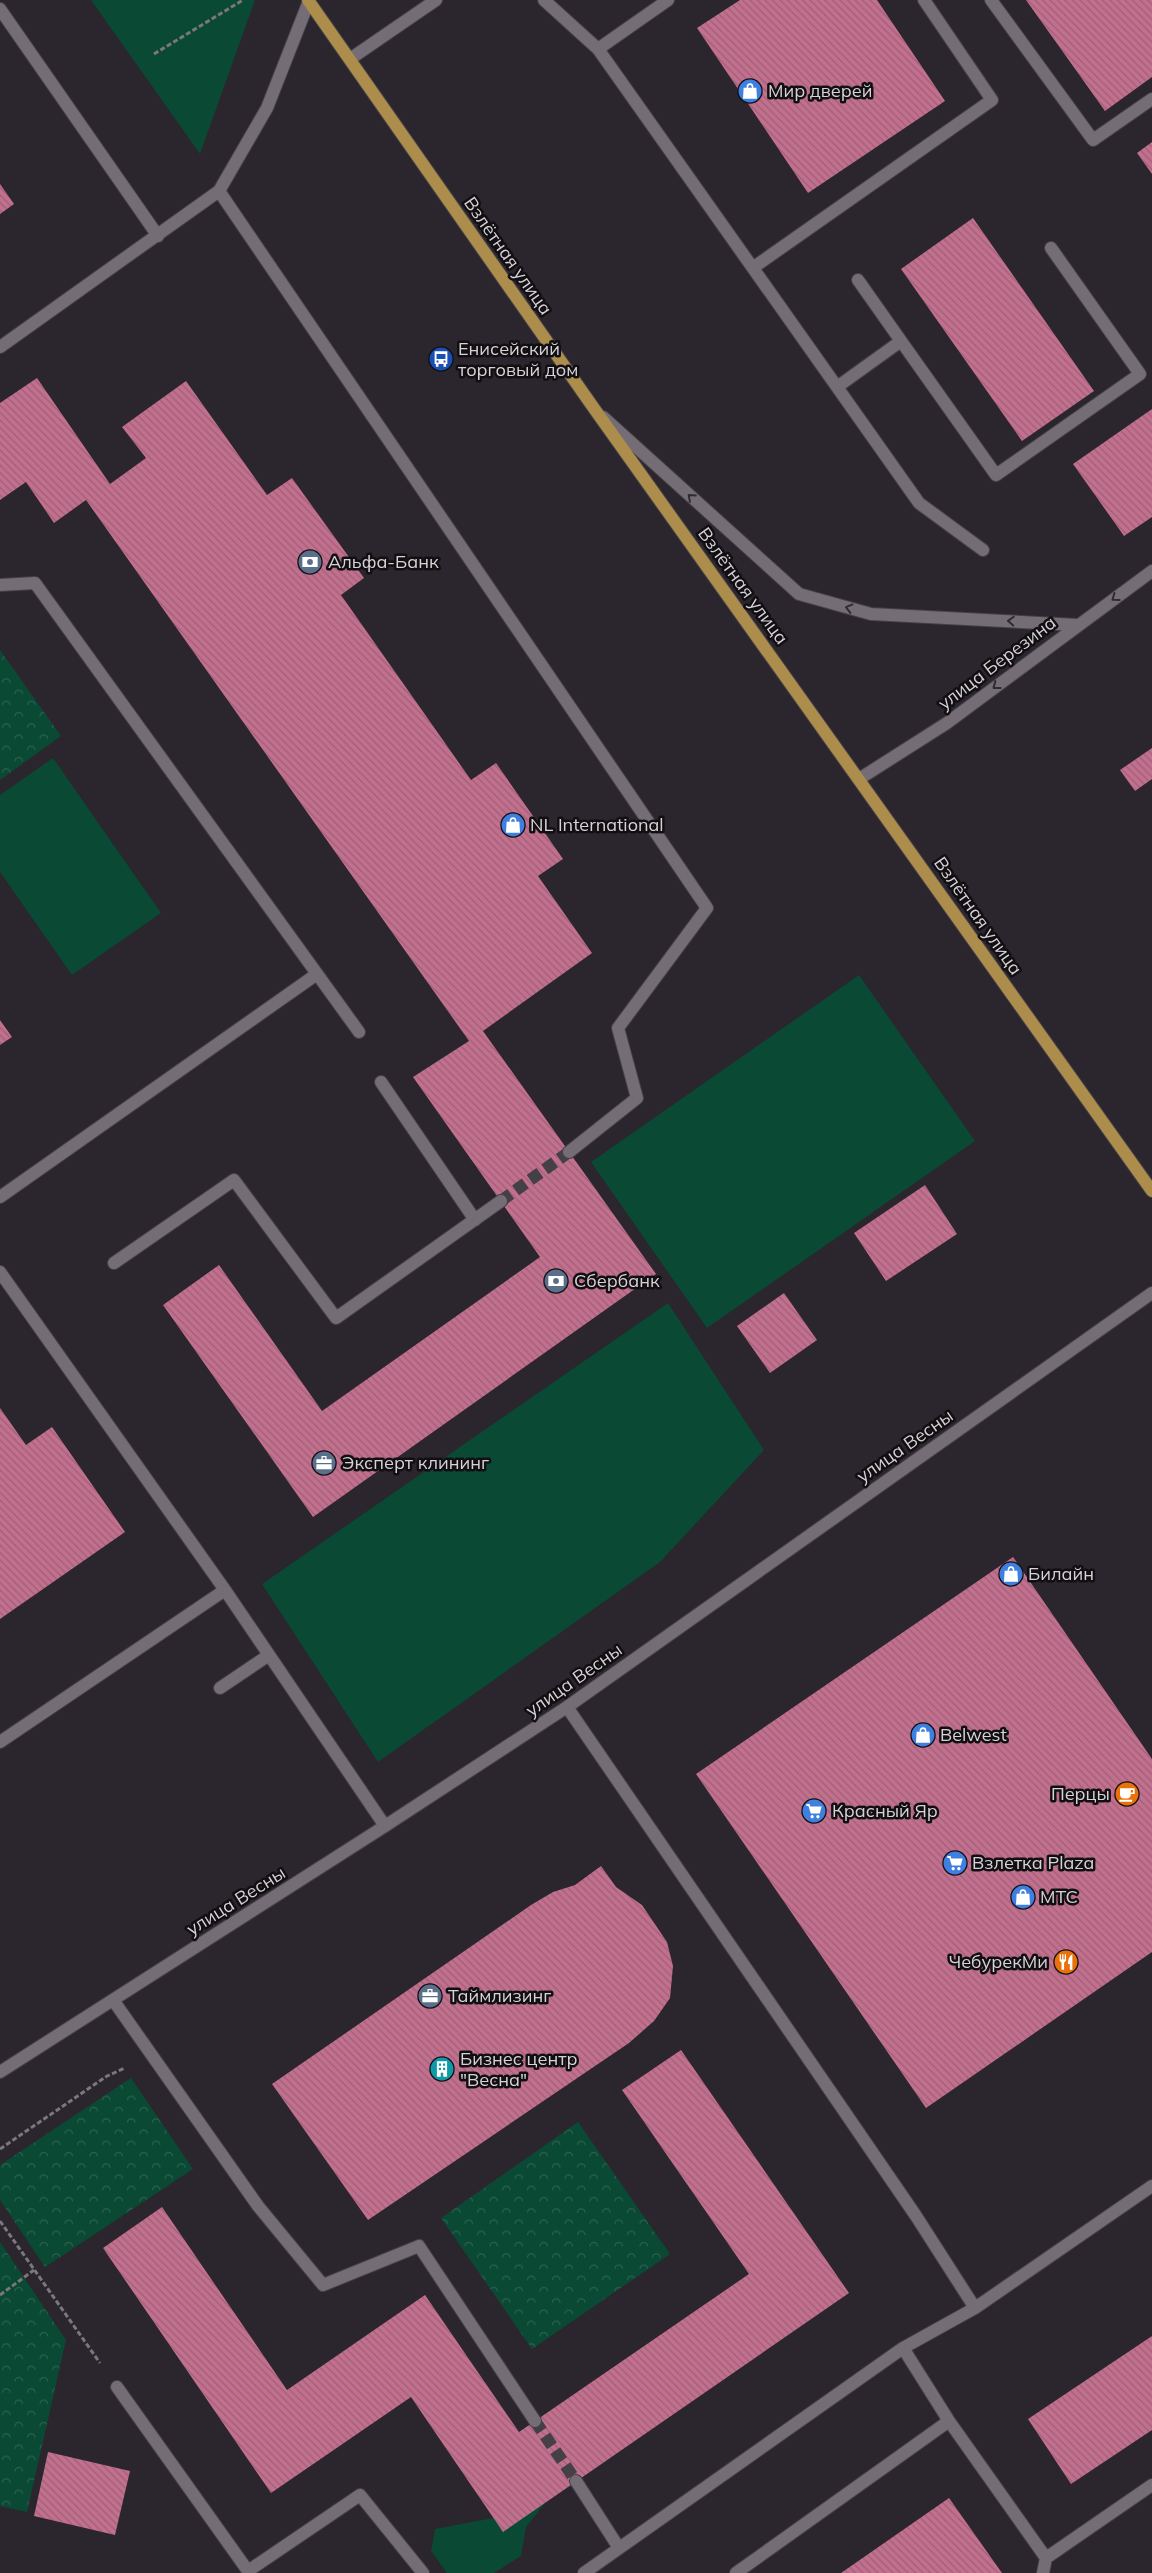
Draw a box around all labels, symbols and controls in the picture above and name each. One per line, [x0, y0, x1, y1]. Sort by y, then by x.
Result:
shop icon: Мир дверей [737, 78, 763, 104]
place label: Мир дверей [768, 79, 872, 102]
street label: Взлётная улица [459, 192, 558, 319]
place label: Енисейский торговый дом [458, 337, 578, 381]
bus stop icon: Енисейский торговый дом [428, 346, 454, 372]
one-way arrow [688, 494, 697, 503]
street label: Взлётная улица [693, 523, 794, 649]
bank icon: Альфа-Банк [297, 549, 323, 575]
place label: Альфа-Банк [328, 550, 439, 573]
one-way arrow [1111, 592, 1120, 601]
one-way arrow [845, 603, 854, 614]
street label: улица Березина [933, 611, 1060, 714]
one-way arrow [1007, 616, 1015, 627]
one-way arrow [992, 680, 1002, 689]
shop icon: NL International [500, 812, 526, 838]
place label: NL International [530, 813, 664, 836]
street label: Взлётная улица [929, 852, 1028, 979]
bank icon: Сбербанк [543, 1268, 569, 1294]
place label: Сбербанк [574, 1269, 660, 1292]
street label: улица Весны [852, 1404, 957, 1487]
office icon: Эксперт клининг [311, 1450, 337, 1476]
place label: Эксперт клининг [342, 1451, 489, 1474]
shop icon: Билайн [998, 1561, 1024, 1587]
place label: Билайн [1028, 1562, 1094, 1585]
street label: улица Весны [521, 1638, 626, 1721]
shop icon: Belwest [910, 1722, 936, 1748]
place label: Belwest [940, 1723, 1007, 1746]
cafe icon: Перцы [1114, 1781, 1140, 1807]
place label: Перцы [1051, 1782, 1110, 1805]
supermarket icon: Красный Яр [801, 1798, 827, 1824]
place label: Красный Яр [832, 1799, 938, 1822]
supermarket icon: Взлетка Plaza [942, 1850, 968, 1876]
place label: Взлетка Plaza [972, 1851, 1094, 1874]
street label: улица Весны [182, 1861, 290, 1940]
shop icon: МТС [1010, 1884, 1036, 1910]
place label: МТС [1040, 1885, 1078, 1908]
restaurant icon: ЧебурекМи [1053, 1949, 1079, 1975]
place label: ЧебурекМи [949, 1950, 1048, 1973]
office icon: Таймлизинг [417, 1983, 443, 2009]
place label: Таймлизинг [448, 1984, 551, 2007]
place label: Бизнес центр "Весна" [460, 2047, 577, 2091]
building icon: Бизнес центр "Весна" [429, 2056, 455, 2082]

